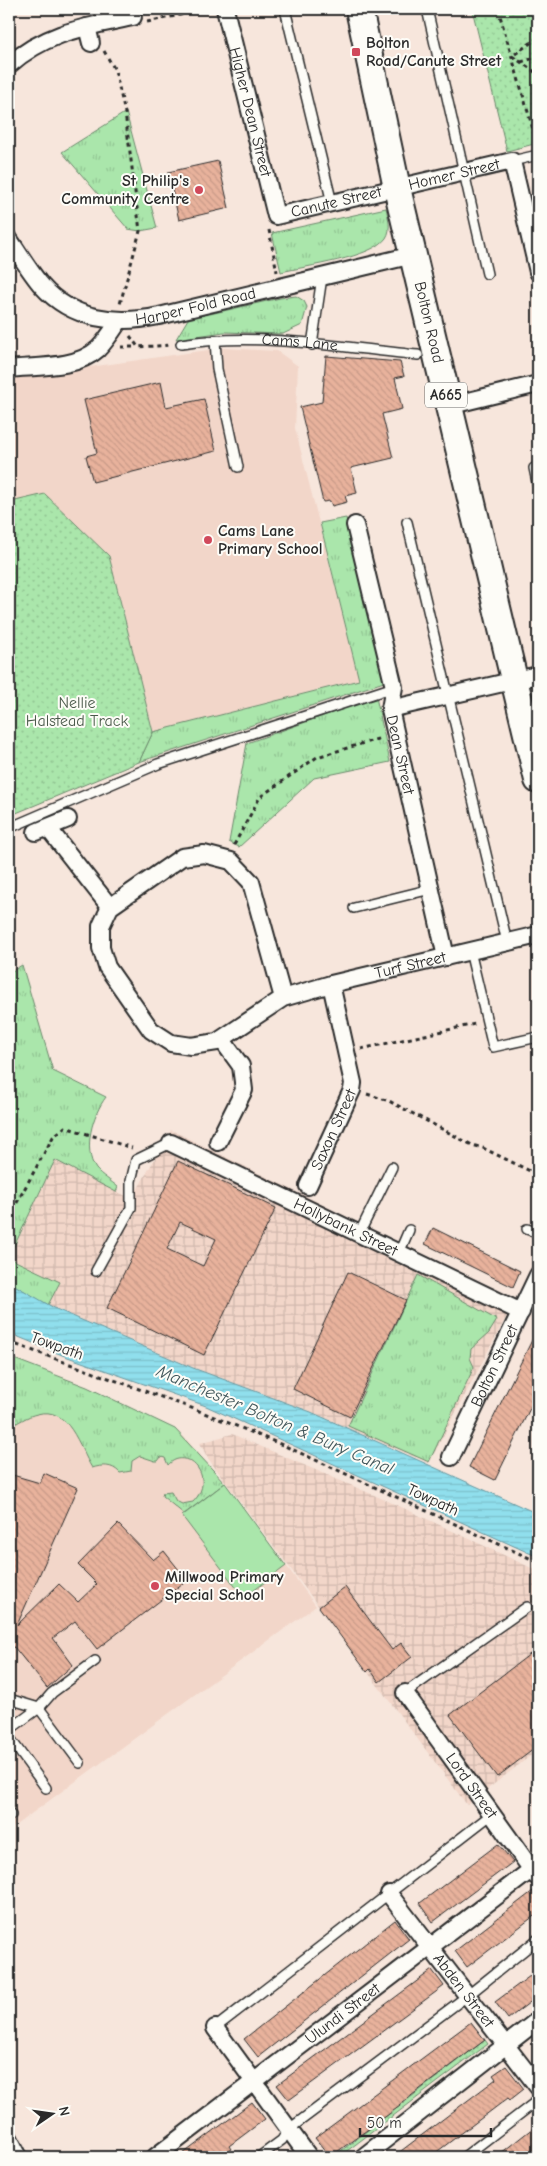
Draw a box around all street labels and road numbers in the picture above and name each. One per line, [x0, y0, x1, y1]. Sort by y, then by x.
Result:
street label: Higher Dean Street [226, 45, 275, 179]
street label: Homer Street [407, 155, 502, 194]
street label: Canute Street [289, 183, 384, 221]
street label: Bolton Road [411, 280, 447, 365]
street label: Harper Fold Road [134, 284, 258, 329]
street label: Cams Lane [261, 331, 339, 355]
road number: A665 [425, 382, 467, 408]
street label: Dean Street [383, 714, 418, 797]
street label: Turf Street [373, 948, 448, 982]
street label: Saxon Street [307, 1086, 360, 1173]
street label: Hollybank Street [291, 1195, 401, 1260]
street label: Bolton Street [467, 1322, 522, 1410]
street label: Towpath [28, 1328, 86, 1364]
street label: Towpath [404, 1480, 462, 1520]
street label: Lord Street [442, 1749, 501, 1822]
street label: Abden Street [429, 1950, 498, 2032]
street label: Ulundi Street [302, 1979, 384, 2048]

